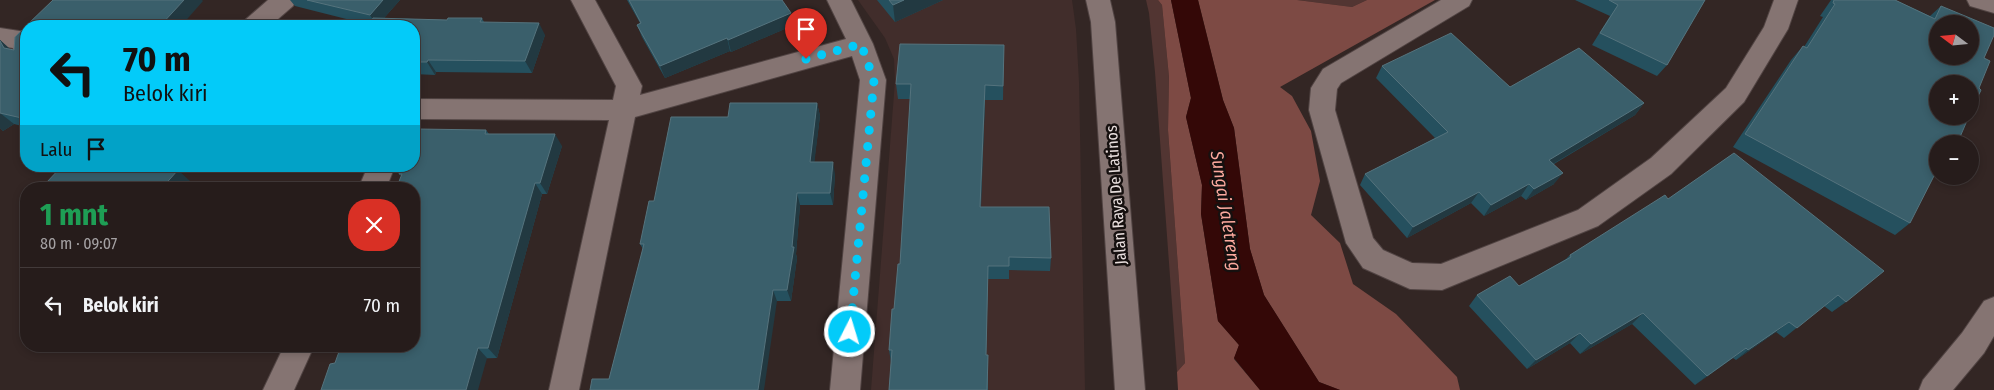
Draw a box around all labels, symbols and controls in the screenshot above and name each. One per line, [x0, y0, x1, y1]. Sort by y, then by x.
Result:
pin [785, 8, 827, 59]
icon: arrive [792, 15, 820, 43]
north arrow [1929, 15, 1979, 65]
map controls [1929, 15, 1979, 185]
text: 70 m [123, 38, 191, 80]
icon: left [40, 40, 105, 105]
button: + [1929, 75, 1979, 125]
text: Belok kiri [123, 80, 208, 107]
street label: Jalan Raya De Latinos [1102, 125, 1130, 265]
icon: arrive [82, 135, 110, 163]
button: − [1929, 135, 1979, 185]
text: Lalu [40, 138, 72, 161]
water label: Sungai Jaletreng [1205, 148, 1246, 273]
text: 1 mnt [40, 197, 108, 233]
button: close [348, 199, 400, 251]
text: 80 m · 09:07 [40, 234, 117, 253]
icon: left [40, 291, 68, 319]
text: Belok kiri [83, 294, 159, 317]
text: 70 m [364, 294, 400, 317]
position arrow [823, 305, 875, 357]

